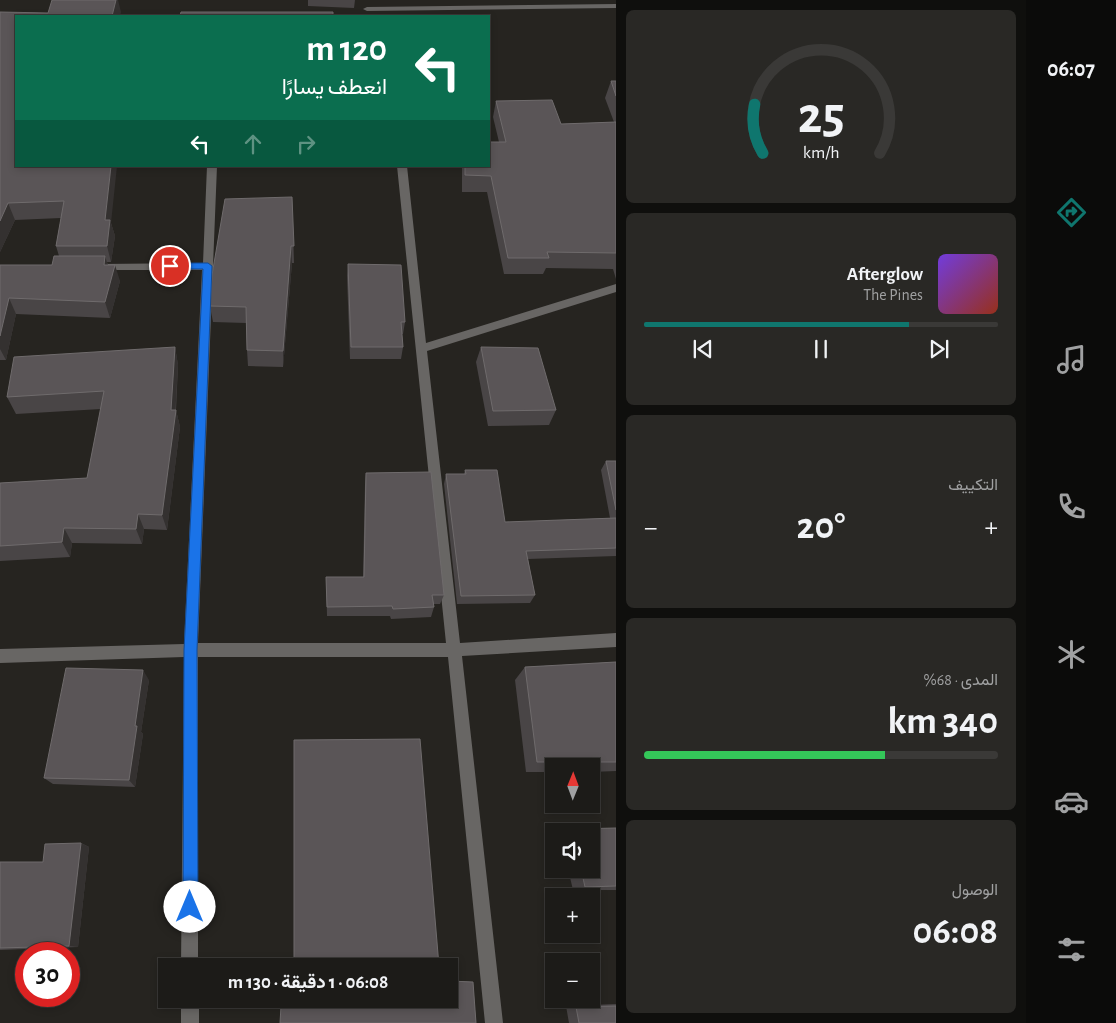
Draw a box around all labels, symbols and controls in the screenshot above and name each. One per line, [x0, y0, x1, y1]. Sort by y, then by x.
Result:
text: 120 m [306, 32, 387, 67]
icon: left [405, 35, 470, 100]
text: 06:07 [1047, 58, 1095, 80]
text: انعطف يسارًا [282, 76, 387, 98]
text: 25 [798, 90, 844, 142]
icon: left [186, 130, 214, 158]
icon: ahead [239, 130, 267, 158]
icon: right [292, 130, 320, 158]
text: km/h [803, 144, 839, 162]
icon: directions [1054, 195, 1089, 230]
pin [149, 245, 191, 287]
icon: arrive [156, 252, 184, 280]
text: Afterglow [847, 265, 923, 284]
text: The Pines [863, 287, 923, 303]
icon: previous [689, 335, 717, 363]
icon: pause [807, 335, 835, 363]
icon: next [925, 335, 953, 363]
icon: music [1054, 342, 1089, 377]
text: التكييف [948, 477, 998, 493]
icon: phone [1054, 489, 1089, 524]
text: 20° [797, 508, 845, 546]
text: − [644, 514, 657, 542]
text: + [985, 514, 998, 542]
icon: climate [1054, 637, 1089, 672]
text: المدى · 68% [923, 672, 998, 688]
text: 340 km [887, 703, 998, 741]
north arrow [545, 758, 600, 812]
map controls [545, 758, 600, 1008]
icon: car [1054, 784, 1089, 819]
button: sound [545, 823, 600, 878]
position arrow [163, 880, 215, 932]
text: الوصول [952, 882, 998, 898]
button: + [545, 888, 600, 943]
text: 06:08 [913, 913, 998, 951]
icon: filters [1054, 932, 1089, 967]
speed limit sign: 30 [15, 942, 80, 1007]
button: − [545, 953, 600, 1008]
text: 06:08 · 1 دقيقة · 130 m [228, 973, 388, 992]

